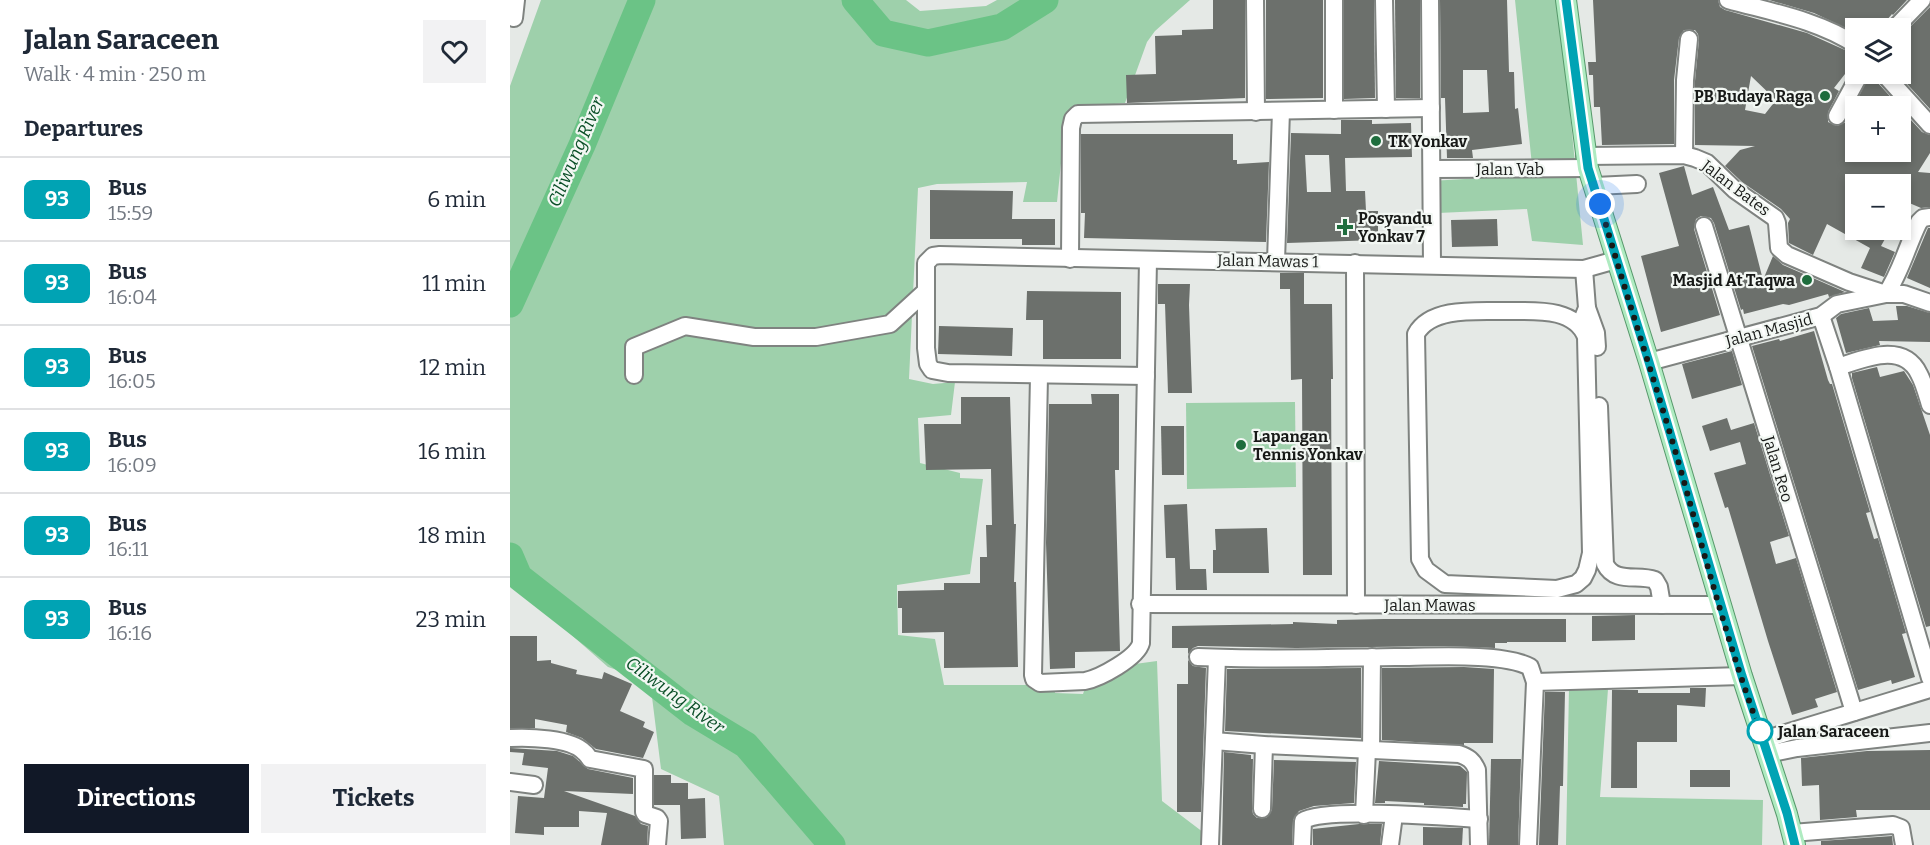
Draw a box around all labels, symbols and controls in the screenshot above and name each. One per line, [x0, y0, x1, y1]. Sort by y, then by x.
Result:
map controls [1845, 18, 1911, 240]
button: layers [1845, 18, 1911, 84]
button: heart [423, 20, 486, 83]
text: Jalan Saraceen [24, 23, 219, 56]
text: Walk · 4 min · 250 m [24, 62, 206, 86]
place label: PB Budaya Raga [1694, 87, 1813, 106]
marker: PB Budaya Raga [1818, 89, 1832, 103]
water label: Ciliwung River [543, 94, 609, 210]
button: + [1845, 96, 1911, 162]
text: Departures [24, 115, 143, 142]
place label: TK Yonkav [1388, 132, 1468, 151]
marker: TK Yonkav [1369, 134, 1383, 148]
street label: Jalan Bates [1697, 155, 1774, 220]
street label: Jalan Vab [1475, 160, 1544, 179]
text: Bus [108, 174, 147, 201]
button: − [1845, 174, 1911, 240]
text: 93 [45, 186, 69, 212]
text: 6 min [427, 186, 486, 213]
your location [1585, 189, 1615, 219]
text: 15:59 [108, 201, 153, 225]
place label: Posyandu Yonkav 7 [1358, 209, 1432, 246]
marker: Posyandu Yonkav 7 [1336, 218, 1354, 236]
street label: Jalan Mawas 1 [1216, 251, 1319, 271]
text: Bus [108, 258, 147, 285]
text: 93 [45, 270, 69, 296]
text: 11 min [422, 270, 486, 297]
place label: Masjid At Taqwa [1673, 271, 1795, 290]
marker: Masjid At Taqwa [1800, 273, 1814, 287]
text: 16:04 [108, 285, 157, 309]
street label: Jalan Masjid [1723, 309, 1815, 351]
text: Bus [108, 342, 147, 369]
text: 93 [45, 354, 69, 380]
text: 12 min [419, 354, 486, 381]
text: 16:05 [108, 369, 156, 393]
text: Bus [108, 426, 147, 453]
place label: Lapangan Tennis Yonkav [1253, 427, 1363, 464]
street label: Jalan Reo [1759, 433, 1797, 504]
text: 93 [45, 438, 69, 464]
text: 16 min [418, 438, 486, 465]
marker: Lapangan Tennis Yonkav [1234, 438, 1248, 452]
text: 16:09 [108, 453, 157, 477]
text: Bus [108, 510, 147, 537]
text: 93 [45, 522, 69, 548]
text: 18 min [418, 522, 486, 549]
text: 16:11 [108, 537, 148, 561]
text: Bus [108, 594, 147, 621]
street label: Jalan Mawas [1383, 596, 1476, 615]
text: 93 [45, 606, 69, 632]
text: 23 min [416, 606, 486, 633]
text: 16:16 [108, 621, 152, 645]
water label: Ciliwung River [621, 652, 729, 738]
marker: Jalan Saraceen [1747, 718, 1773, 744]
place label: Jalan Saraceen [1777, 722, 1890, 741]
button: Directions [24, 764, 249, 833]
button: Tickets [261, 764, 486, 833]

